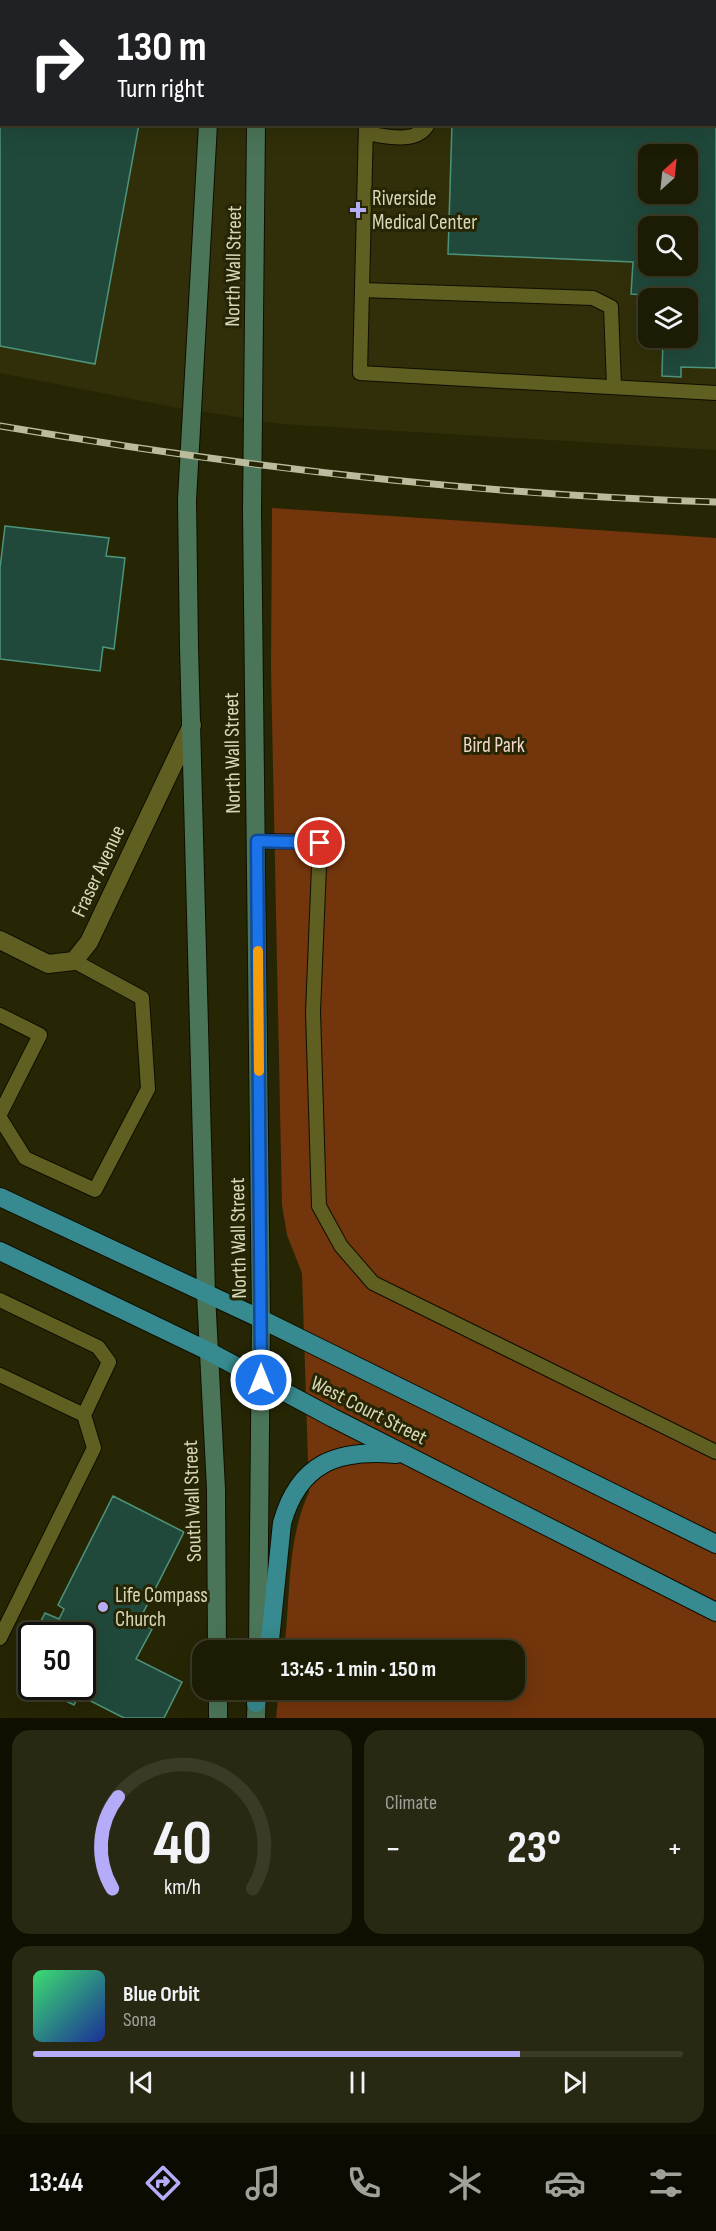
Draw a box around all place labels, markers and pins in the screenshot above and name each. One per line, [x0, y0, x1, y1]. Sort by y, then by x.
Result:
place label: Riverside Medical Center [372, 186, 477, 235]
marker: Riverside Medical Center [349, 201, 367, 219]
pin [294, 817, 345, 868]
place label: Life Compass Church [115, 1583, 208, 1632]
marker: Life Compass Church [96, 1600, 110, 1614]

